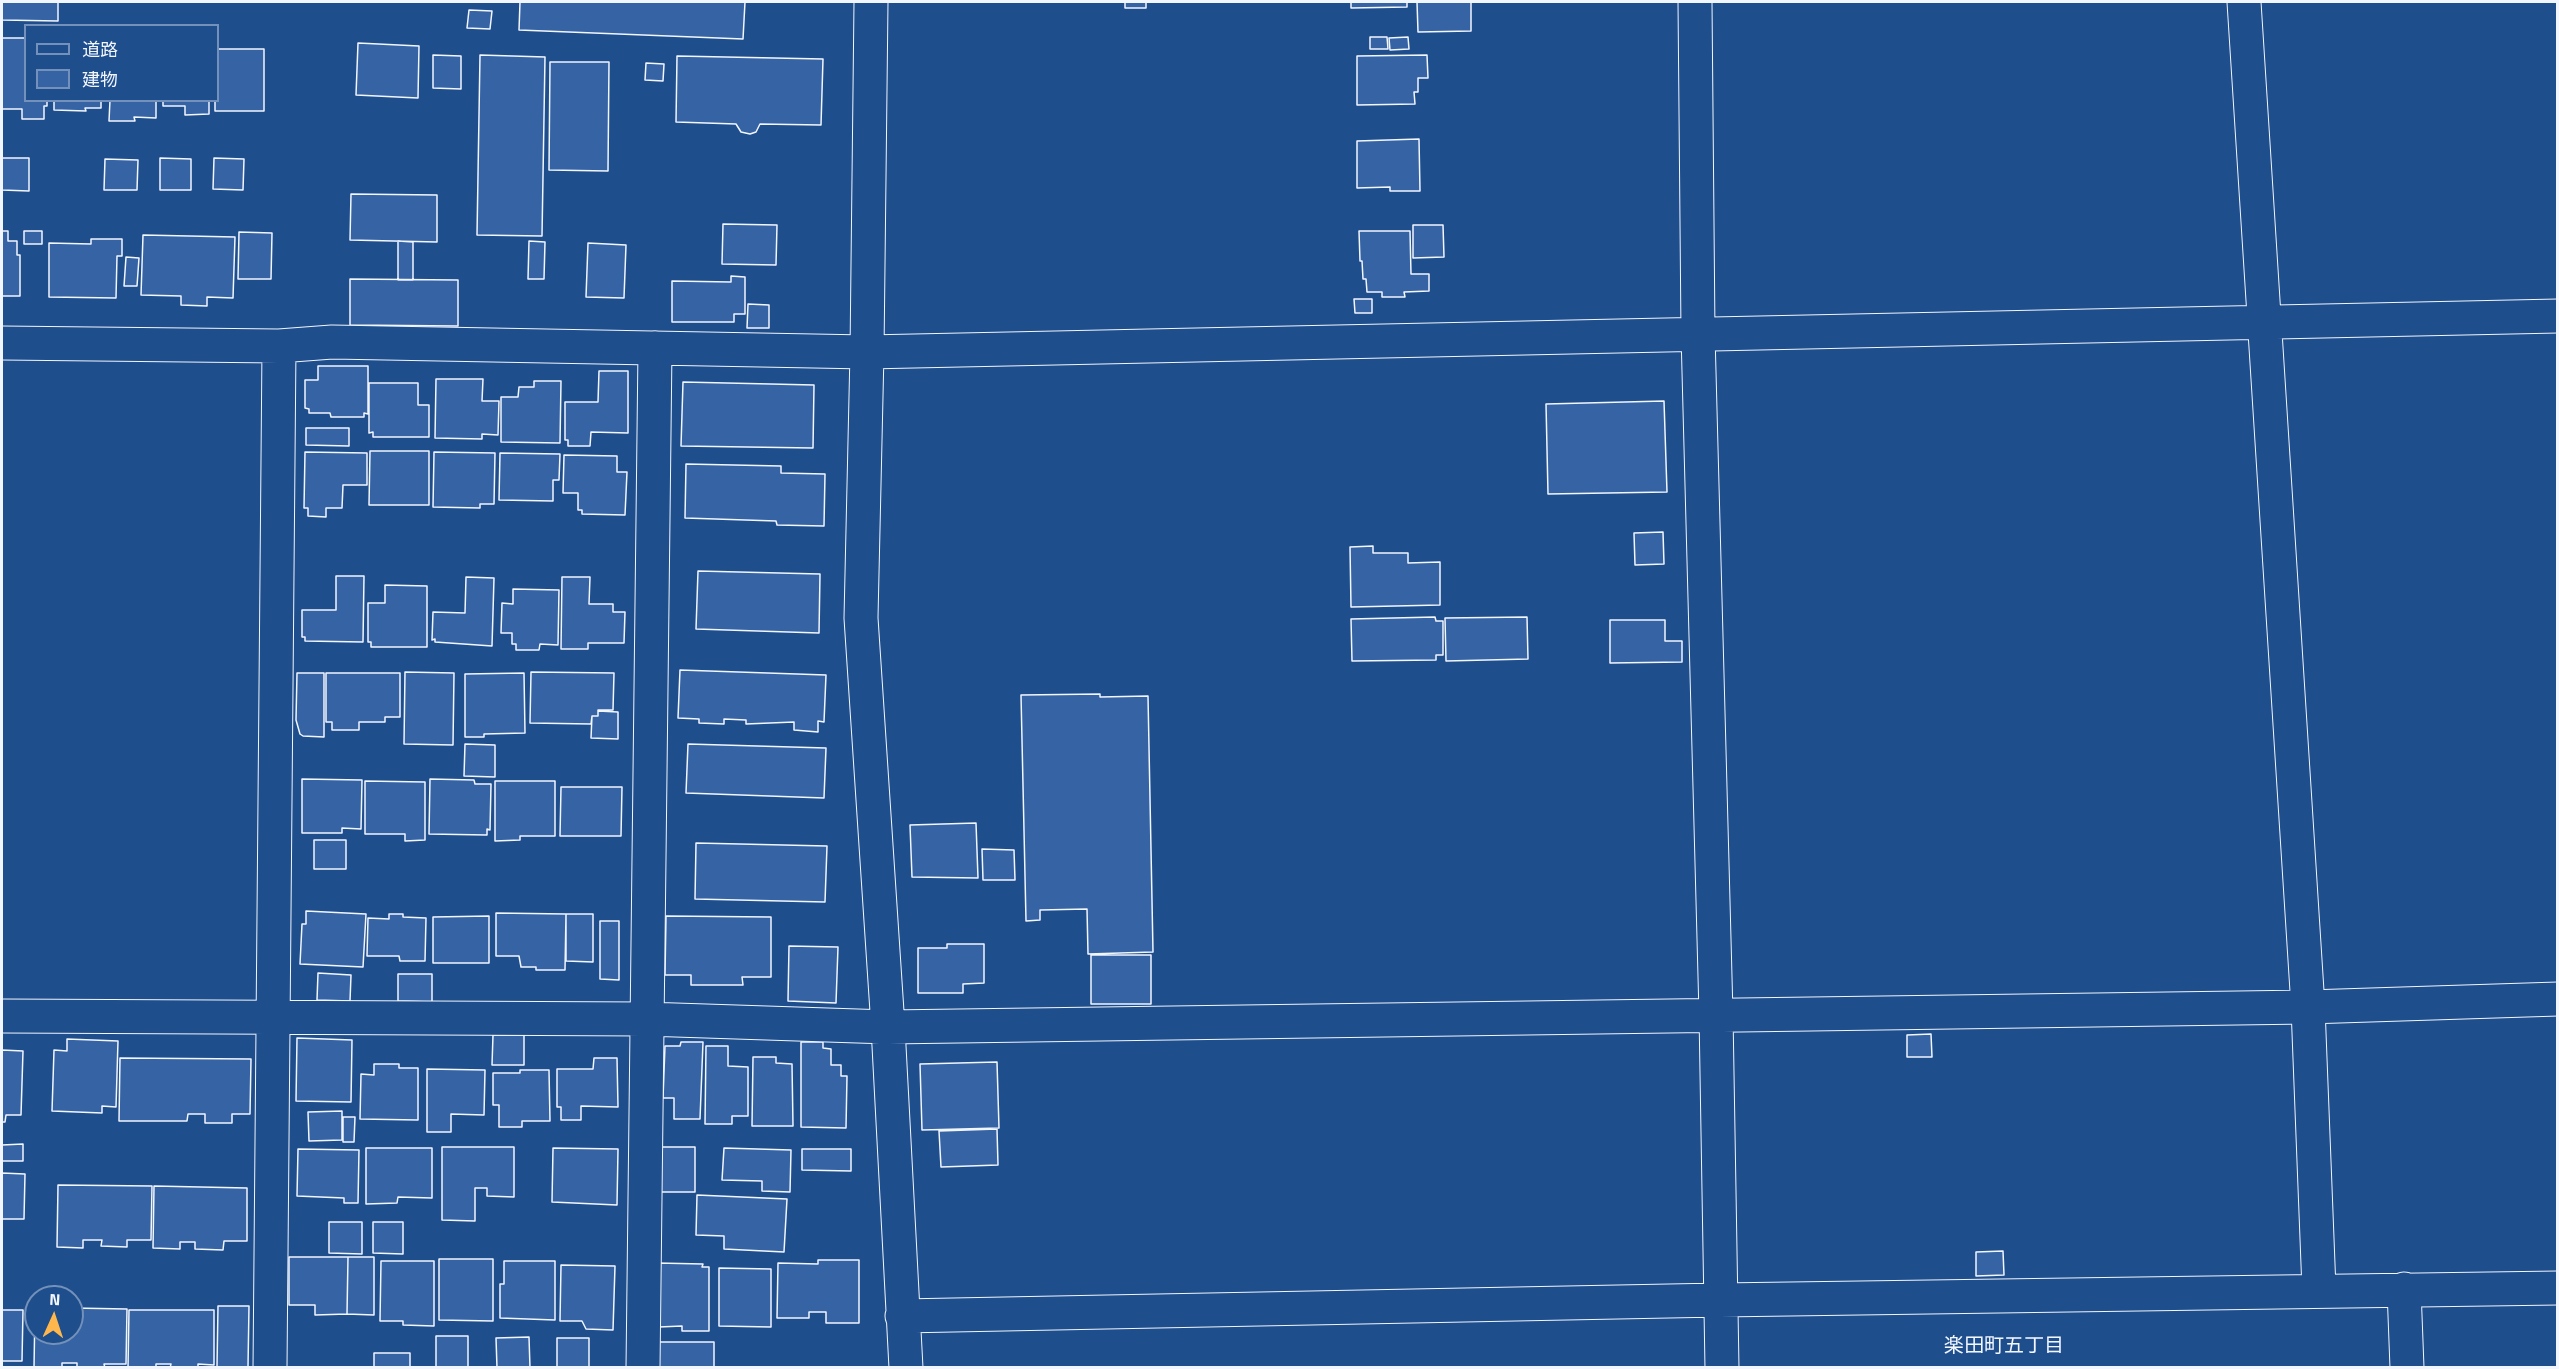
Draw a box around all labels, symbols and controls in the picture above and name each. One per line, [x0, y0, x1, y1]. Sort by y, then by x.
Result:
legend [24, 24, 219, 102]
text: 道路 [82, 36, 118, 63]
text: 建物 [82, 66, 118, 93]
north arrow [24, 1285, 84, 1345]
text: N [49, 1287, 61, 1311]
district label: 楽田町五丁目 [1944, 1335, 2064, 1359]

